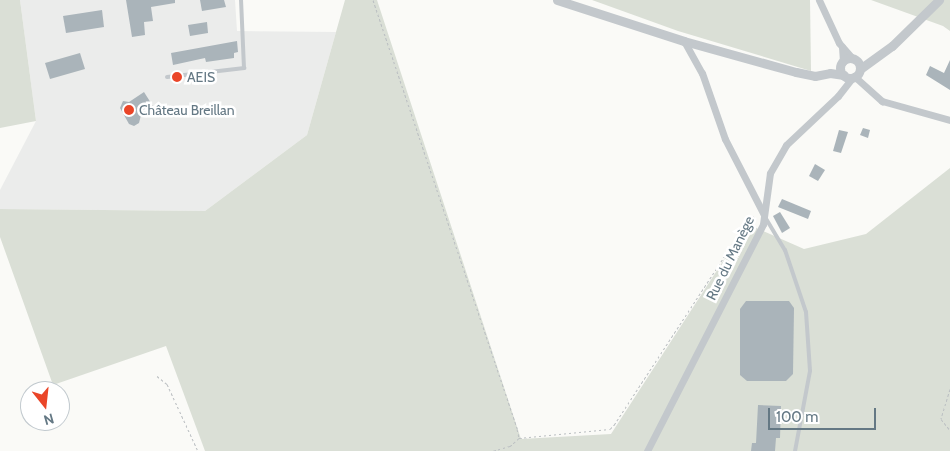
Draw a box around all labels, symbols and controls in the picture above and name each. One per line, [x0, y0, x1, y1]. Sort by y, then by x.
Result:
place label: AEIS [187, 69, 215, 85]
marker: AEIS [171, 71, 183, 83]
place label: Château Breillan [139, 102, 235, 118]
marker: Château Breillan [123, 104, 135, 116]
street label: Rue du Manège [702, 213, 758, 303]
north arrow [20, 381, 70, 431]
scale bar [770, 398, 878, 430]
text: 100 m [776, 408, 818, 426]
text: N [42, 409, 56, 429]

